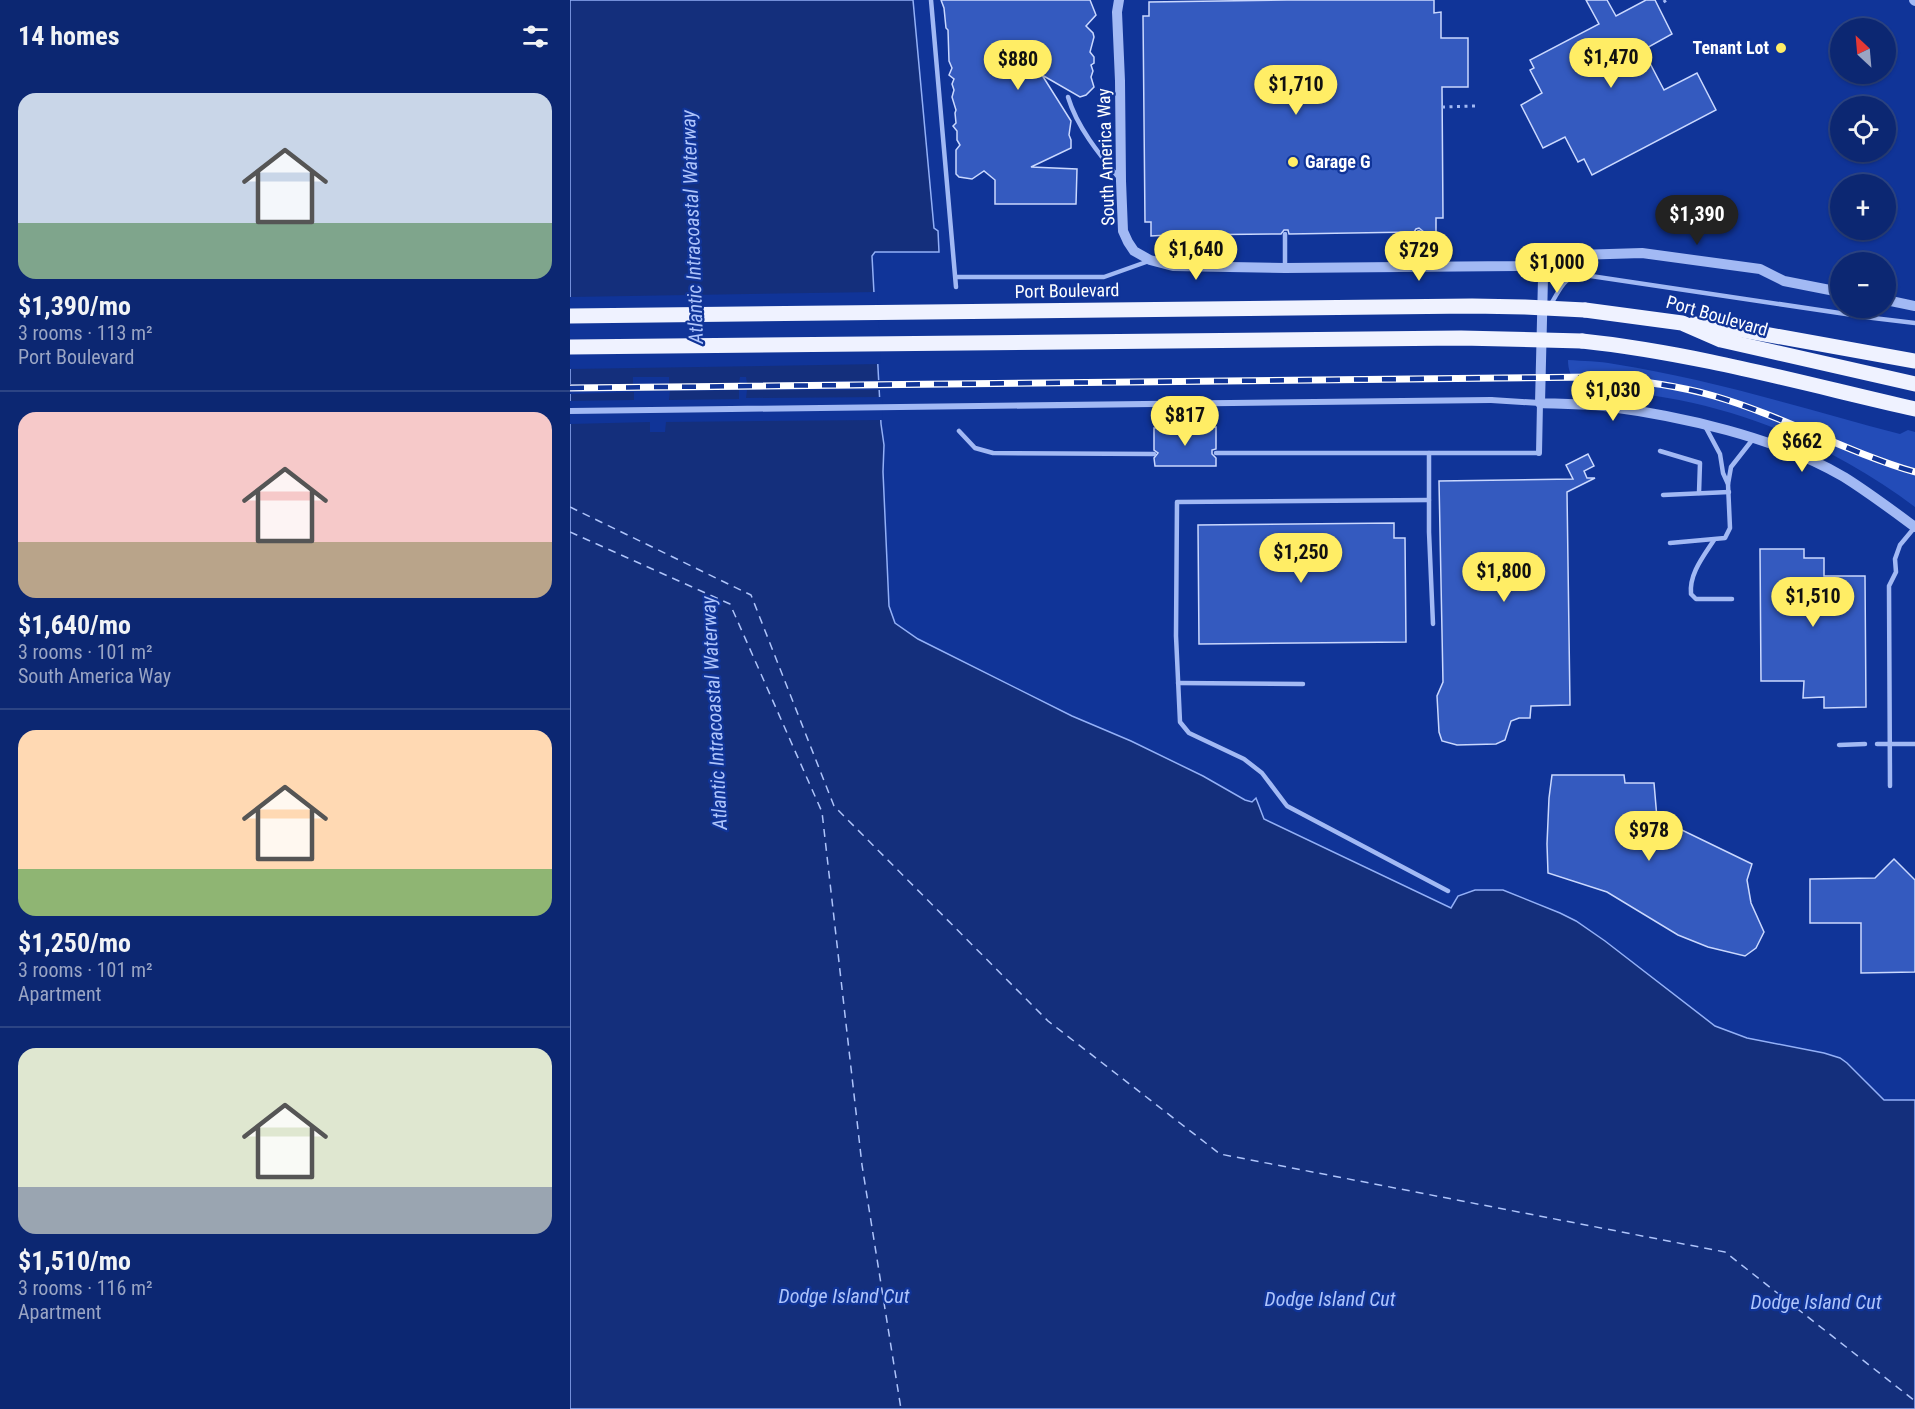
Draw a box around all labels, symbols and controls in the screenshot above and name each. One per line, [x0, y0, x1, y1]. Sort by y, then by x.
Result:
north arrow [1830, 18, 1896, 84]
map controls [1830, 18, 1896, 318]
icon: filters [519, 20, 552, 53]
text: 14 homes [18, 21, 120, 51]
place label: Tenant Lot [1692, 37, 1769, 58]
pin: $1,470 [1562, 38, 1660, 89]
pin: $880 [982, 40, 1054, 91]
marker: Tenant Lot [1774, 41, 1788, 55]
text: $1,470 [1583, 45, 1639, 69]
text: $880 [998, 47, 1038, 71]
pin: $1,710 [1247, 65, 1345, 116]
text: $1,710 [1268, 72, 1324, 96]
street label: South America Way [1093, 87, 1118, 226]
button: locate [1830, 96, 1896, 162]
water label: Atlantic Intracoastal Waterway [676, 109, 708, 345]
icon: home [231, 132, 339, 240]
place label: Garage G [1305, 151, 1371, 172]
marker: Garage G [1286, 155, 1300, 169]
button: + [1830, 174, 1896, 240]
pin: $1,390 [1648, 195, 1746, 246]
text: $1,390 [1669, 202, 1725, 226]
pin: $1,640 [1147, 230, 1245, 281]
pin: $729 [1383, 231, 1455, 282]
text: $1,640 [1168, 237, 1224, 261]
text: $729 [1399, 238, 1439, 262]
pin: $1,000 [1508, 243, 1606, 294]
text: $1,000 [1529, 250, 1585, 274]
button: − [1830, 252, 1896, 318]
street label: Port Boulevard [1014, 279, 1120, 302]
text: $1,390/mo [18, 291, 131, 321]
street label: Port Boulevard [1664, 291, 1770, 340]
text: 3 rooms · 113 m² [18, 321, 153, 345]
text: Port Boulevard [18, 345, 134, 369]
pin: $1,030 [1564, 371, 1662, 422]
text: $1,030 [1585, 378, 1641, 402]
pin: $817 [1149, 396, 1221, 447]
text: $817 [1165, 403, 1205, 427]
pin: $662 [1766, 422, 1838, 473]
text: $662 [1782, 429, 1822, 453]
icon: home [231, 451, 339, 559]
pin: $1,250 [1252, 533, 1350, 584]
text: $1,250 [1273, 540, 1329, 564]
pin: $1,800 [1455, 552, 1553, 603]
text: $1,800 [1476, 559, 1532, 583]
pin: $1,510 [1764, 577, 1862, 628]
text: $1,510 [1785, 584, 1841, 608]
water label: Atlantic Intracoastal Waterway [696, 595, 732, 831]
text: $1,640/mo [18, 610, 131, 640]
text: 3 rooms · 101 m² [18, 640, 153, 664]
text: South America Way [18, 664, 171, 688]
icon: home [231, 769, 339, 877]
pin: $978 [1613, 811, 1685, 862]
text: $978 [1629, 818, 1669, 842]
text: $1,250/mo [18, 928, 131, 958]
text: 3 rooms · 101 m² [18, 958, 153, 982]
text: Apartment [18, 982, 102, 1006]
icon: home [231, 1087, 339, 1195]
text: $1,510/mo [18, 1246, 131, 1276]
text: 3 rooms · 116 m² [18, 1276, 153, 1300]
water label: Dodge Island Cut [779, 1284, 910, 1308]
water label: Dodge Island Cut [1265, 1287, 1396, 1311]
water label: Dodge Island Cut [1751, 1290, 1882, 1314]
text: Apartment [18, 1300, 102, 1324]

